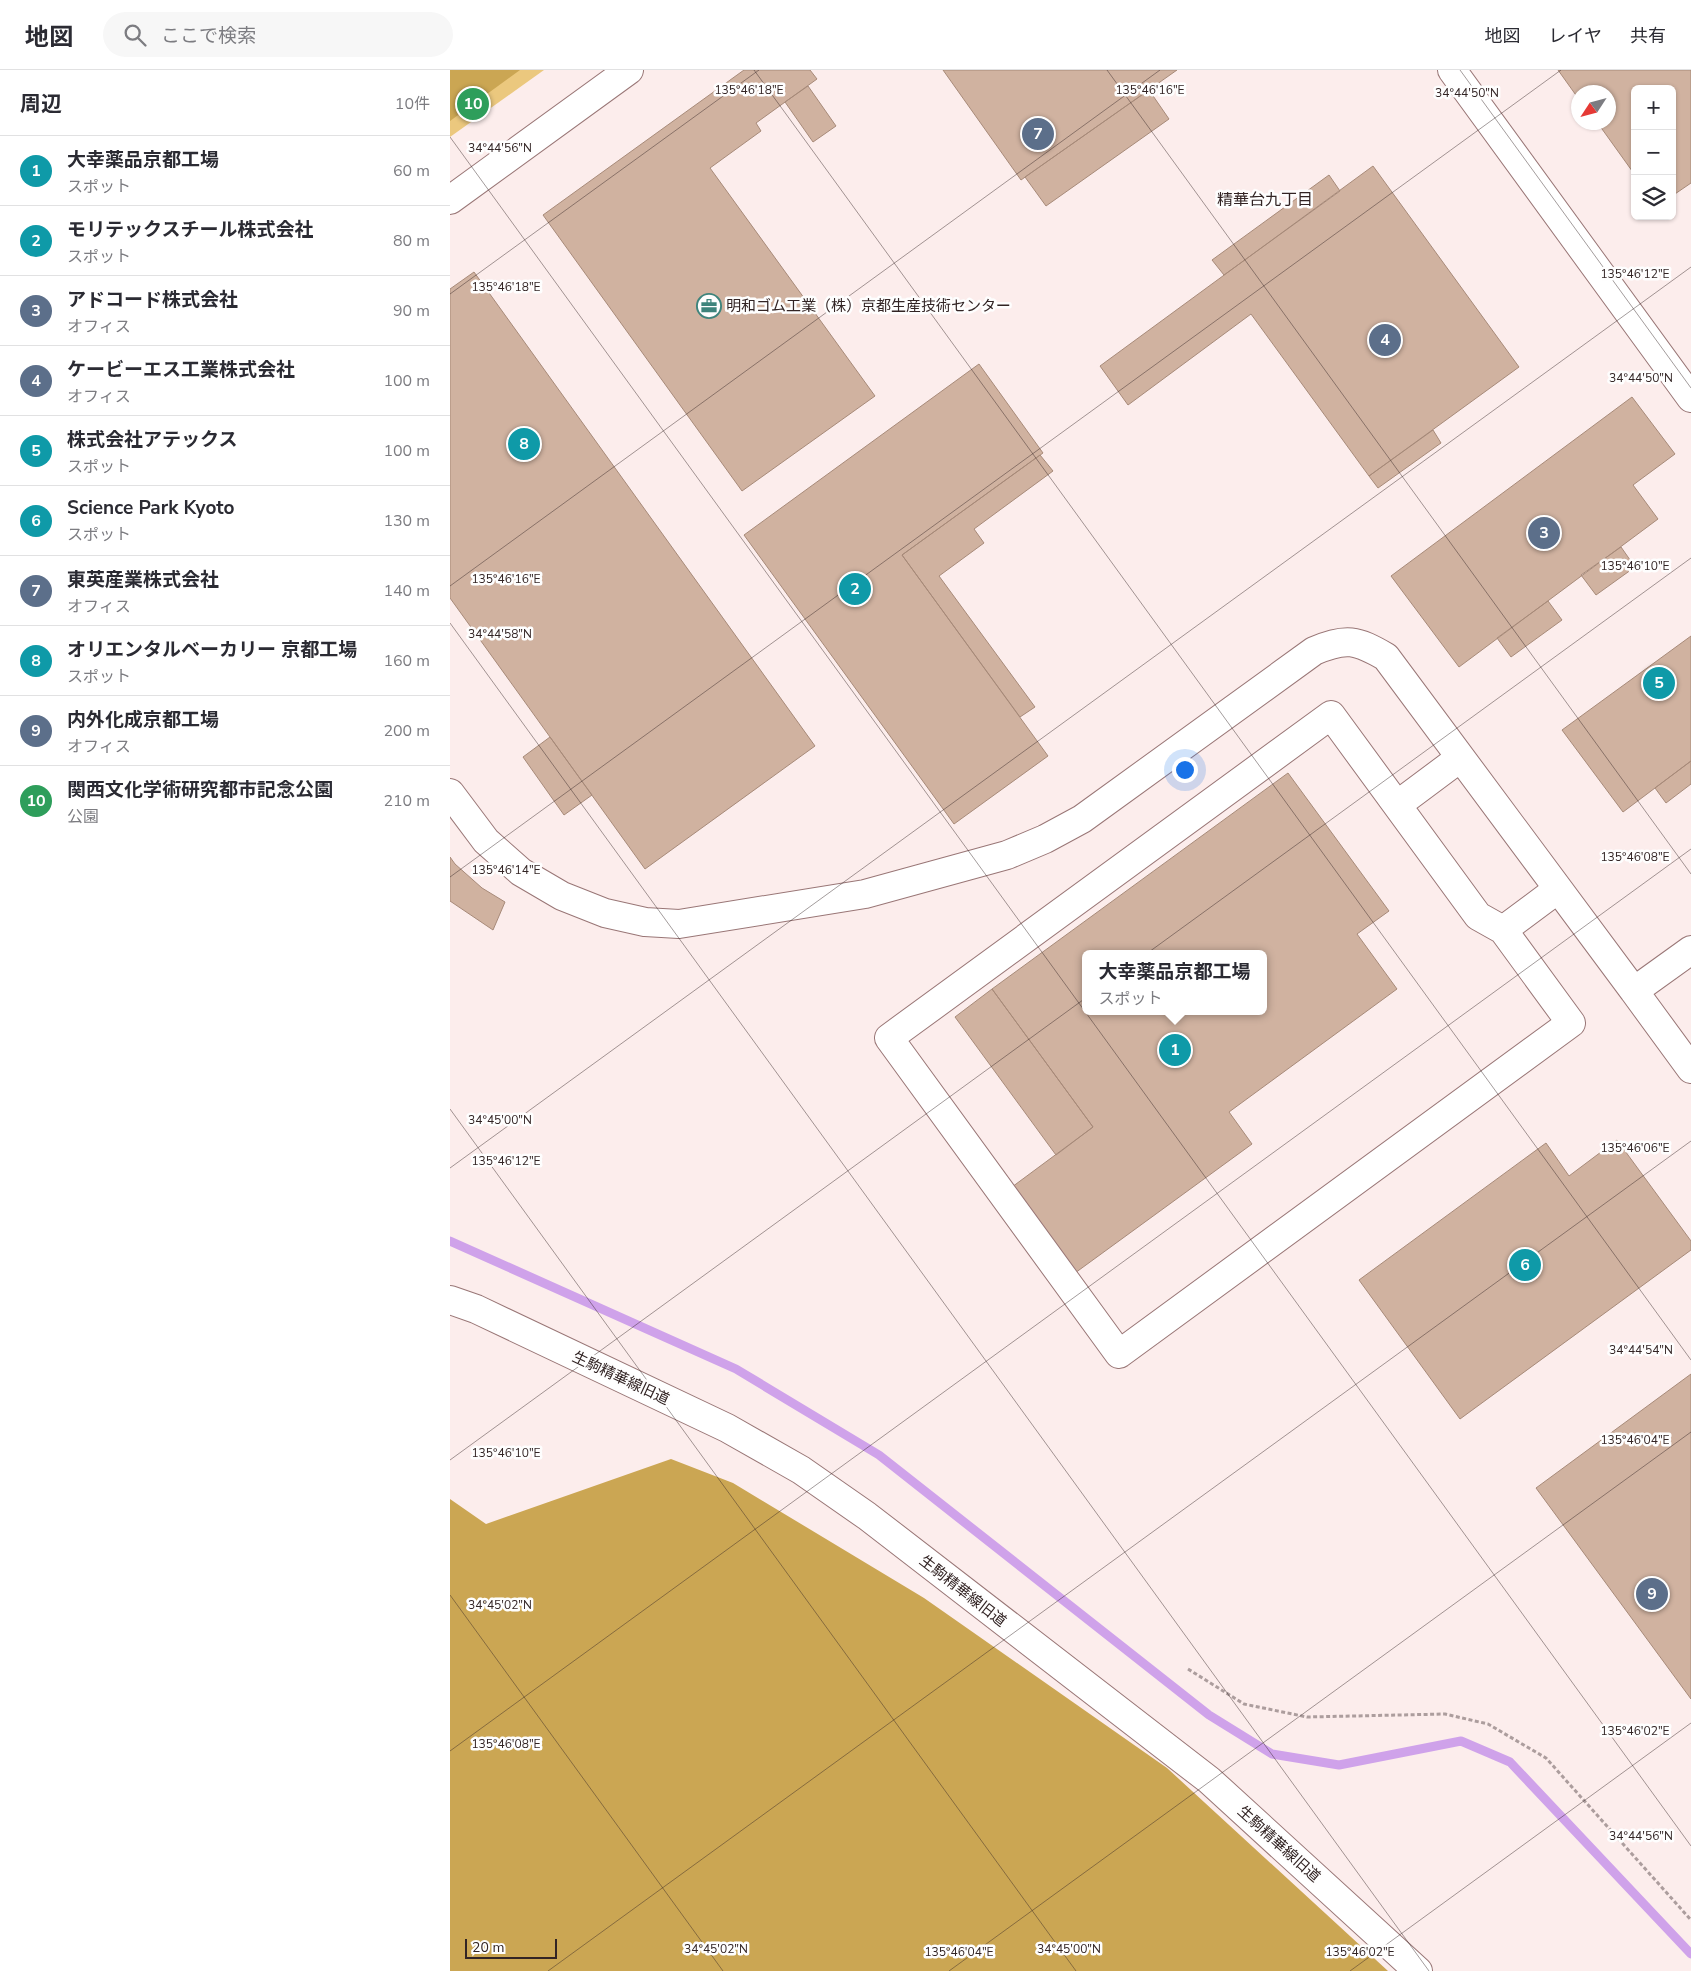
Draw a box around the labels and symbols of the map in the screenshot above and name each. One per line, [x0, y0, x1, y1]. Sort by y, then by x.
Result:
text: 135°46'18"E [714, 82, 784, 98]
text: 135°46'16"E [1115, 82, 1185, 98]
pin: 10 [457, 85, 489, 123]
text: 34°44'50"N [1435, 85, 1499, 101]
north arrow [1571, 85, 1616, 130]
pin: 7 [1022, 115, 1054, 153]
text: 34°44'56"N [468, 140, 532, 156]
district label: 精華台九丁目 [1217, 189, 1313, 211]
text: 135°46'12"E [1600, 266, 1670, 282]
text: 135°46'18"E [471, 279, 541, 295]
office icon: 明和ゴム工業（株）京都生産技術センター [696, 293, 722, 319]
place label: 明和ゴム工業（株）京都生産技術センター [726, 296, 1011, 316]
pin: 4 [1369, 321, 1401, 359]
text: 34°44'50"N [1609, 370, 1673, 386]
pin: 8 [508, 425, 540, 463]
pin: 3 [1528, 514, 1560, 552]
text: 135°46'10"E [1600, 558, 1670, 574]
pin: 2 [839, 570, 871, 608]
text: 135°46'16"E [471, 571, 541, 587]
text: 34°44'58"N [468, 626, 532, 642]
pin: 5 [1643, 664, 1675, 702]
your location [1172, 757, 1198, 783]
text: 135°46'08"E [1600, 849, 1670, 865]
text: 135°46'14"E [471, 862, 541, 878]
pin: 1 [1159, 1031, 1191, 1069]
text: 34°45'00"N [468, 1112, 532, 1128]
text: 135°46'06"E [1600, 1140, 1670, 1156]
text: 135°46'12"E [471, 1153, 541, 1169]
pin: 6 [1509, 1246, 1541, 1284]
text: 34°44'54"N [1609, 1342, 1673, 1358]
street label: 生駒精華線旧道 [569, 1347, 673, 1409]
text: 135°46'04"E [1600, 1432, 1670, 1448]
text: 135°46'10"E [471, 1445, 541, 1461]
street label: 生駒精華線旧道 [915, 1551, 1011, 1631]
pin: 9 [1636, 1575, 1668, 1613]
text: 34°45'02"N [468, 1597, 532, 1613]
text: 135°46'02"E [1600, 1723, 1670, 1739]
text: 135°46'08"E [471, 1736, 541, 1752]
street label: 生駒精華線旧道 [1233, 1801, 1325, 1887]
text: 34°44'56"N [1609, 1828, 1673, 1844]
scale bar [465, 1936, 558, 1959]
text: 34°45'02"N [684, 1941, 748, 1957]
text: 34°45'00"N [1037, 1941, 1101, 1957]
text: 135°46'04"E [924, 1944, 994, 1960]
text: 135°46'02"E [1325, 1944, 1395, 1960]

